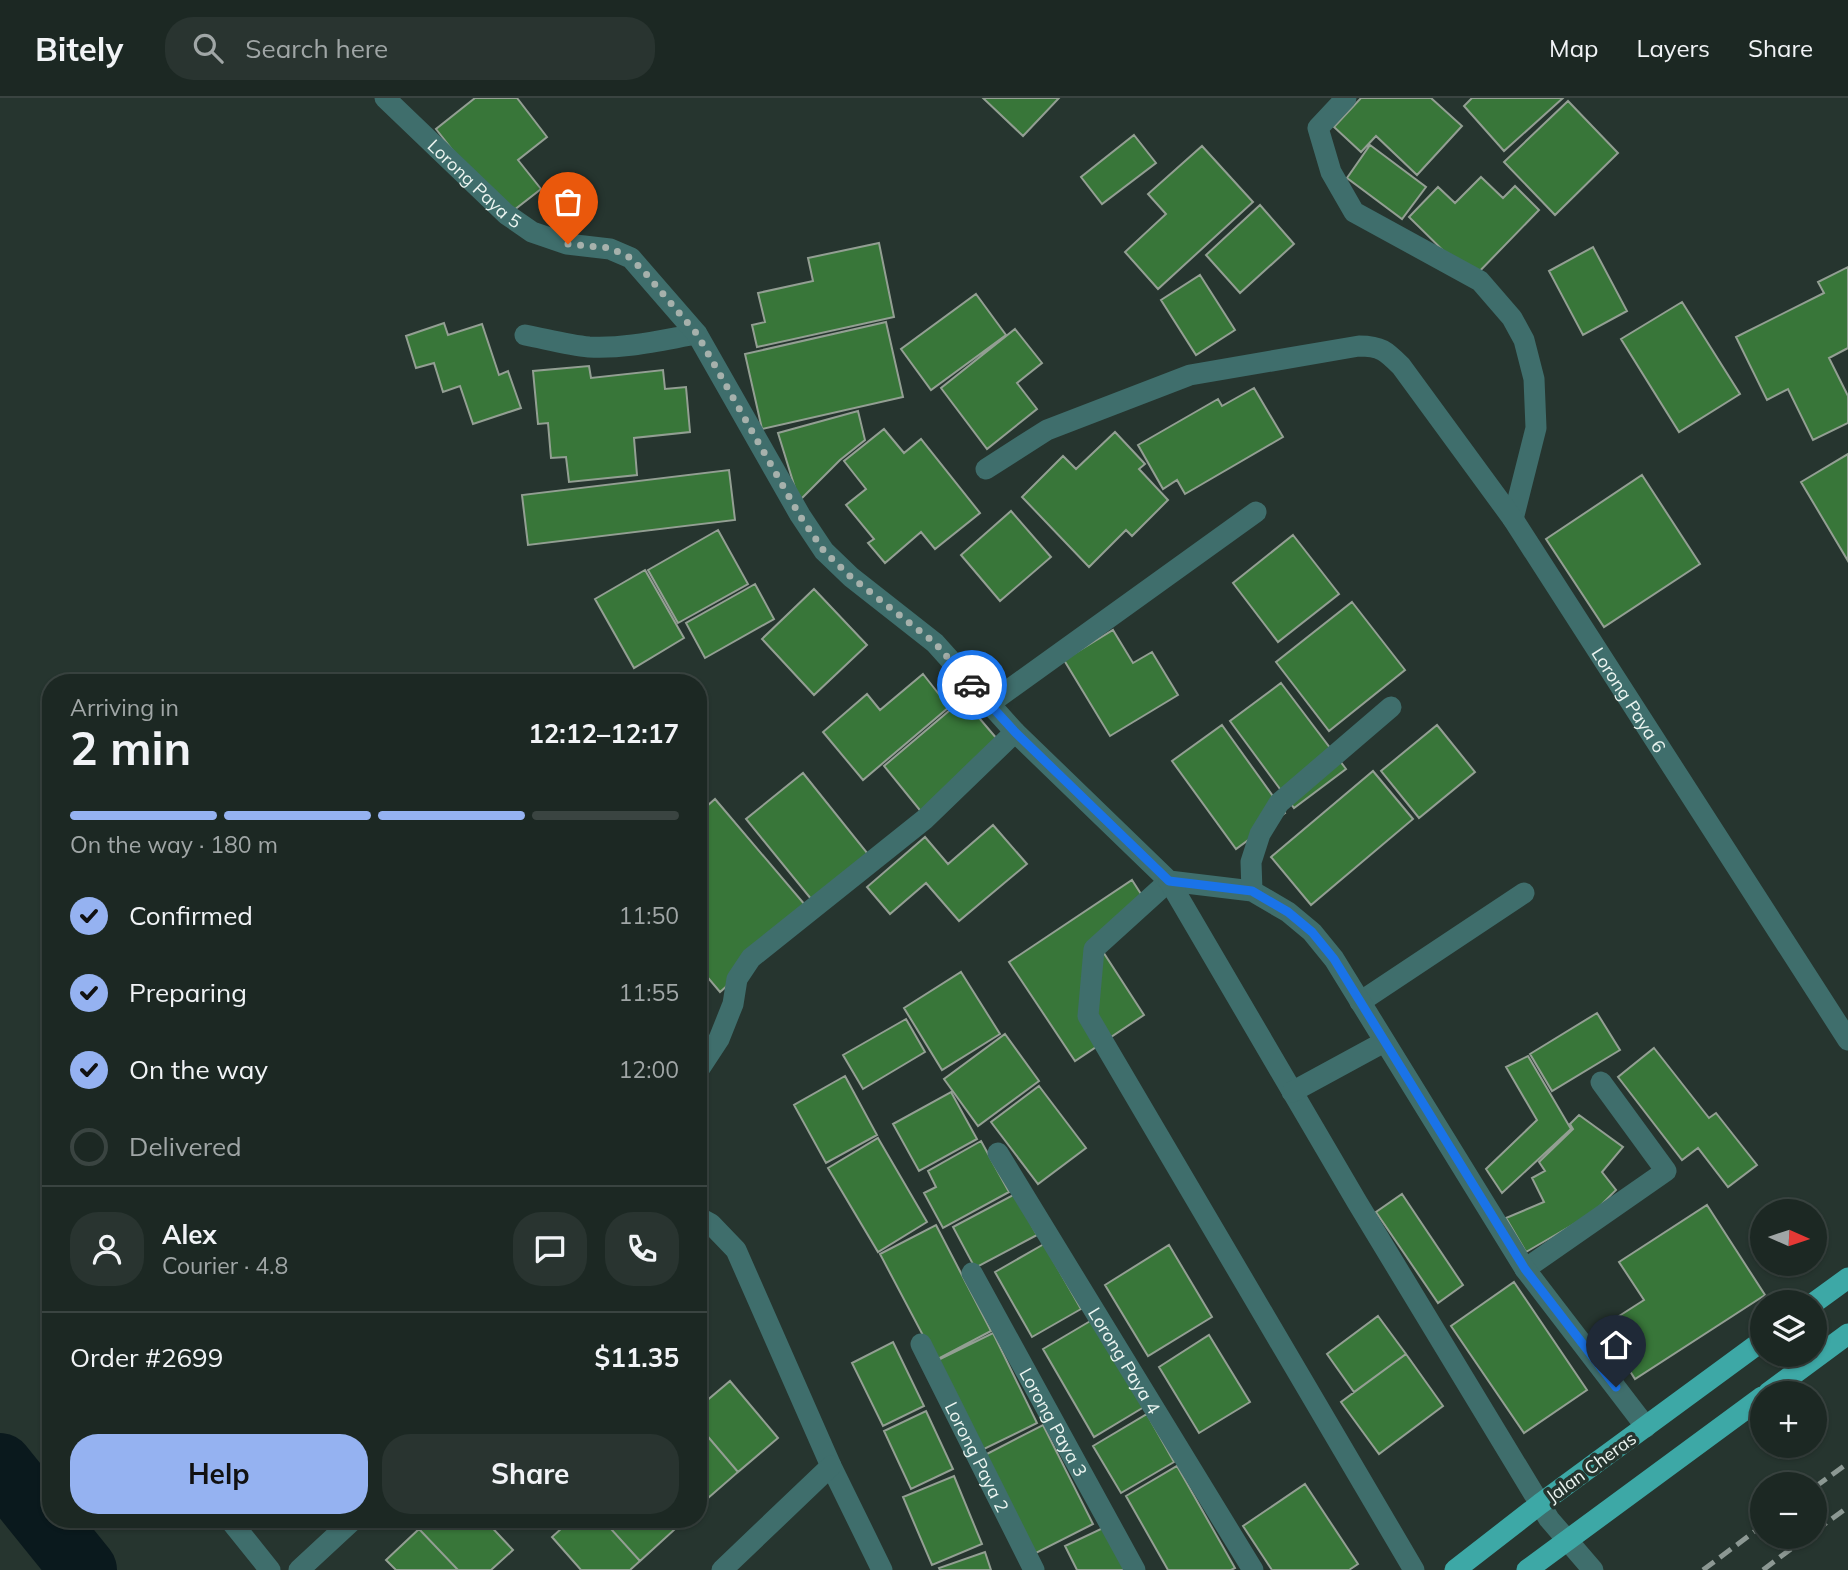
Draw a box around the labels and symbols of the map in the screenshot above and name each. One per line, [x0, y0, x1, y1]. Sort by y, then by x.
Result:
street label: Lorong Paya 5 [423, 134, 526, 233]
pin [538, 172, 598, 244]
street label: Lorong Paya 6 [1587, 643, 1671, 757]
courier [937, 650, 1007, 720]
north arrow [1750, 1199, 1827, 1276]
street label: Lorong Paya 4 [1084, 1303, 1166, 1418]
pin [1586, 1315, 1646, 1387]
street label: Lorong Paya 3 [1015, 1364, 1093, 1480]
street label: Lorong Paya 2 [940, 1398, 1015, 1516]
street label: Jalan Cheras [1541, 1427, 1641, 1507]

